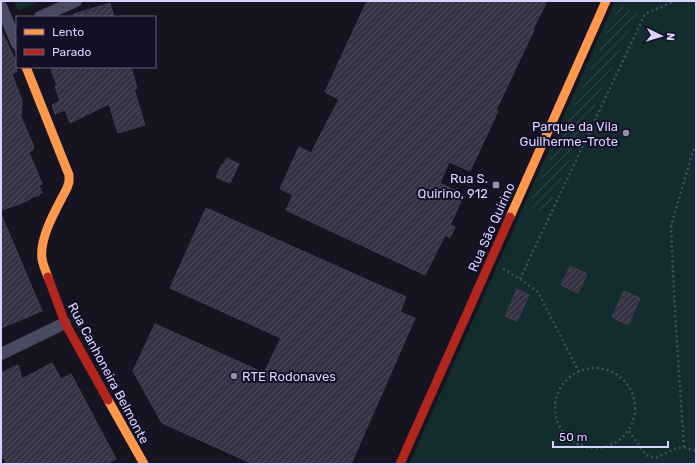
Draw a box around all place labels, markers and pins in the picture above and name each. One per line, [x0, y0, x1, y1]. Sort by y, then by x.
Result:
place label: Parque da Vila Guilherme-Trote [520, 119, 618, 149]
marker: Parque da Vila Guilherme-Trote [621, 128, 631, 138]
place label: Rua S. Quirino, 912 [418, 171, 488, 201]
marker: Rua S. Quirino, 912 [491, 180, 501, 190]
place label: RTE Rodonaves [242, 369, 336, 384]
marker: RTE Rodonaves [229, 371, 239, 381]

